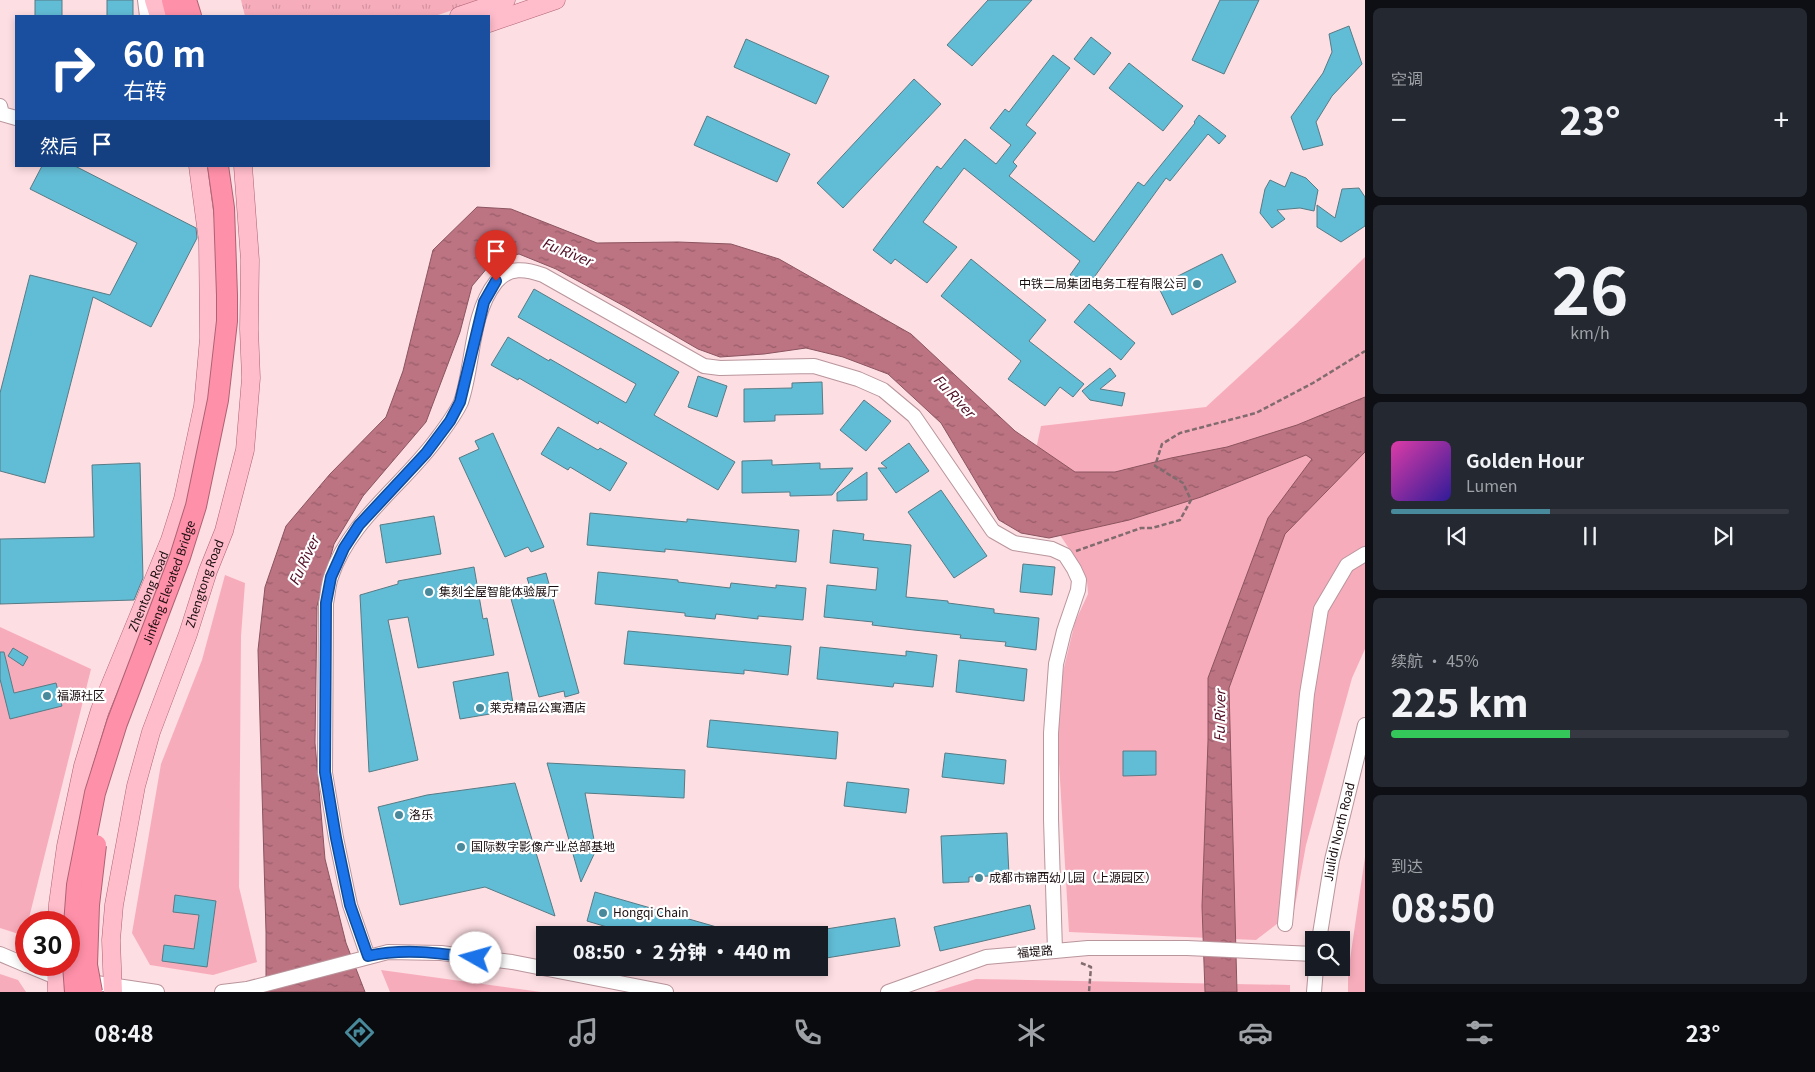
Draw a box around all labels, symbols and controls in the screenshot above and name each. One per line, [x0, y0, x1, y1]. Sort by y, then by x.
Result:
text: 60 m [123, 26, 206, 77]
icon: right [40, 35, 105, 100]
text: 空调 [1391, 66, 1423, 90]
text: 右转 [123, 73, 167, 105]
text: 23° [1559, 91, 1621, 146]
text: − [1391, 98, 1407, 138]
text: + [1773, 98, 1789, 138]
icon: arrive [88, 130, 116, 158]
text: 然后 [40, 131, 78, 158]
pin [475, 230, 517, 281]
water label: Fu River [539, 232, 598, 271]
icon: arrive [482, 237, 510, 265]
text: 26 [1552, 240, 1628, 334]
place label: 中铁二局集团电务工程有限公司 [1019, 274, 1187, 291]
marker: 中铁二局集团电务工程有限公司 [1191, 278, 1203, 290]
text: km/h [1570, 320, 1610, 344]
water label: Fu River [930, 369, 982, 423]
text: Golden Hour [1466, 446, 1584, 473]
text: Lumen [1466, 473, 1518, 497]
street label: Jinfeng Elevated Bridge [137, 518, 198, 647]
icon: previous [1443, 522, 1471, 550]
icon: pause [1576, 522, 1604, 550]
icon: next [1709, 522, 1737, 550]
water label: Fu River [283, 530, 324, 588]
street label: Zhengtong Road [181, 537, 227, 630]
street label: Zhentong Road [123, 548, 172, 634]
place label: 集刻全屋智能体验展厅 [439, 582, 559, 599]
marker: 集刻全屋智能体验展厅 [423, 586, 435, 598]
text: 续航 · 45% [1391, 648, 1479, 672]
text: 225 km [1391, 673, 1529, 728]
place label: 福源社区 [57, 686, 105, 703]
water label: Fu River [1209, 687, 1229, 742]
marker: 福源社区 [41, 690, 53, 702]
place label: 莱克精品公寓酒店 [490, 698, 586, 715]
marker: 莱克精品公寓酒店 [474, 702, 486, 714]
street label: Jiulidi North Road [1319, 780, 1358, 882]
place label: 洛乐 [409, 805, 433, 822]
marker: 洛乐 [393, 809, 405, 821]
place label: 国际数字影像产业总部基地 [471, 837, 615, 854]
marker: 国际数字影像产业总部基地 [455, 841, 467, 853]
text: 到达 [1391, 853, 1423, 877]
place label: 成都市锦西幼儿园（上源园区） [989, 868, 1157, 885]
marker: 成都市锦西幼儿园（上源园区） [973, 872, 985, 884]
text: 08:50 [1391, 878, 1495, 933]
place label: Hongqi Chain [613, 903, 689, 920]
marker: Hongqi Chain [597, 907, 609, 919]
speed limit sign: 30 [15, 911, 80, 976]
position arrow [449, 931, 501, 983]
map controls [1305, 931, 1350, 976]
button: search [1305, 931, 1350, 976]
text: 08:50 · 2 分钟 · 440 m [573, 937, 791, 964]
street label: 福堤路 [1016, 940, 1054, 961]
icon: directions [342, 1015, 377, 1050]
icon: music [566, 1015, 601, 1050]
icon: phone [790, 1015, 825, 1050]
icon: climate [1014, 1015, 1049, 1050]
icon: car [1238, 1015, 1273, 1050]
icon: filters [1462, 1015, 1497, 1050]
text: 08:48 [94, 1016, 154, 1048]
text: 23° [1686, 1016, 1721, 1048]

